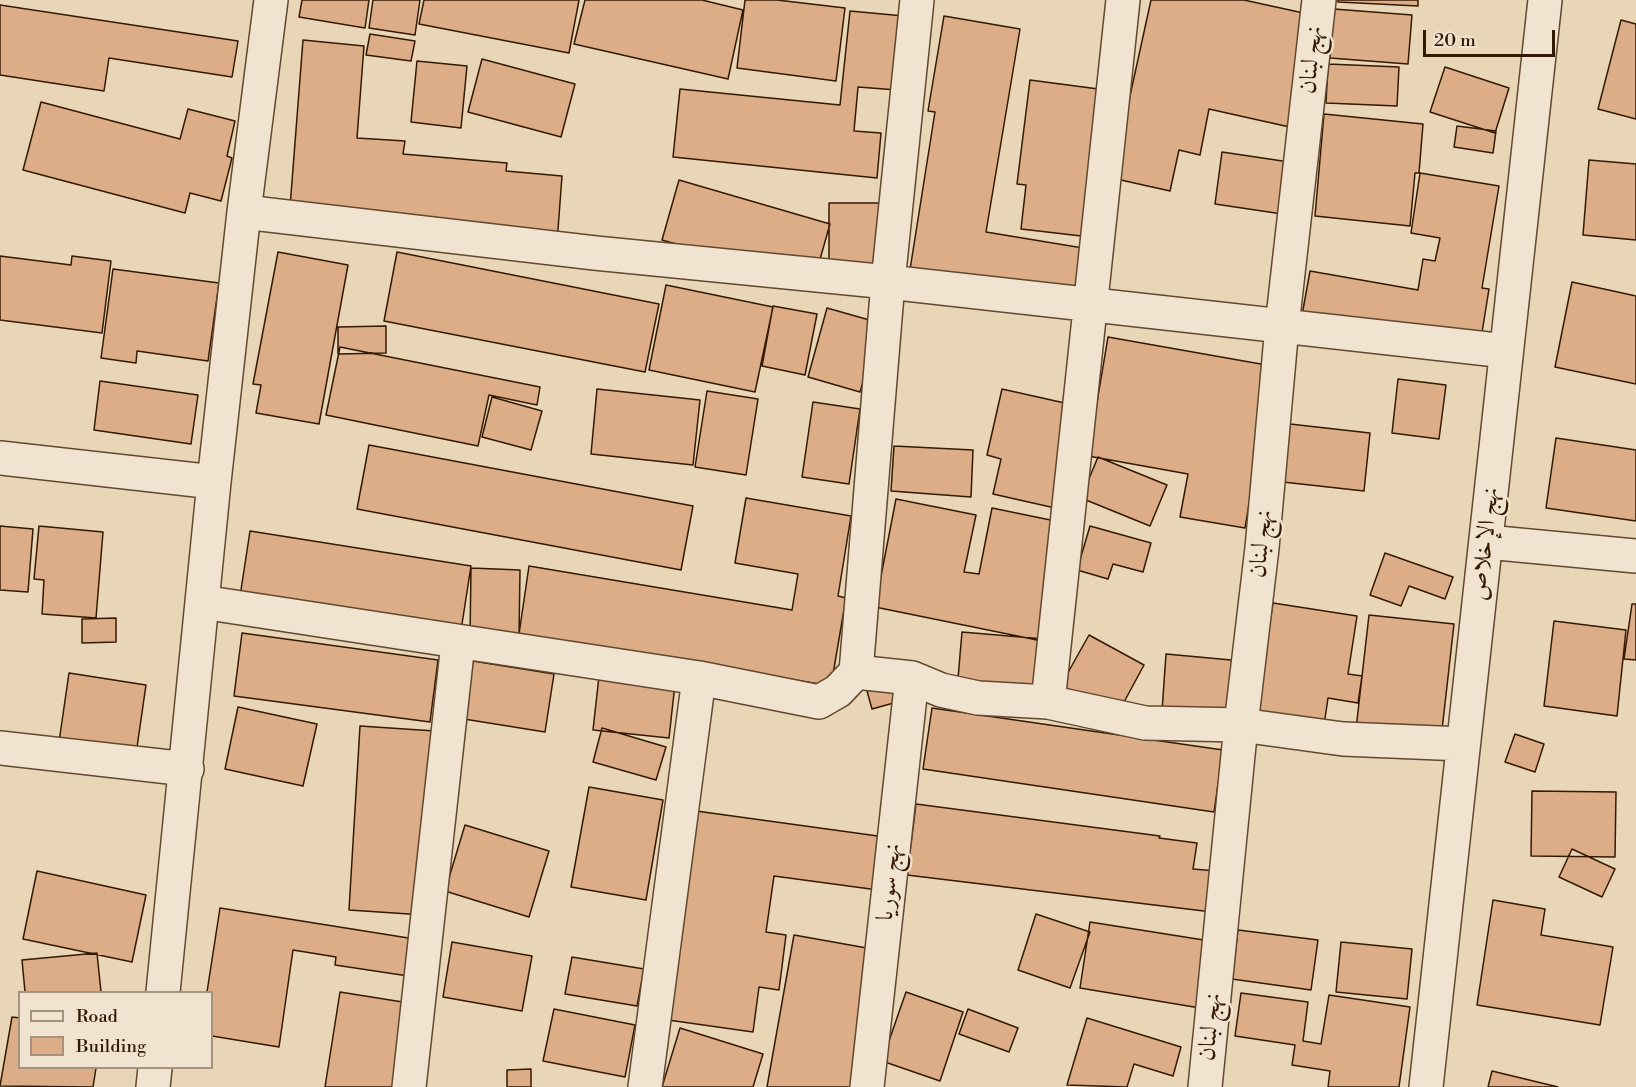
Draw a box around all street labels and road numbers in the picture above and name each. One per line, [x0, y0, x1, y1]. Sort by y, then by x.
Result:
street label: نهج لبنان [1294, 25, 1330, 95]
street label: نهج الإخلاص [1466, 486, 1506, 602]
street label: نهج لبنان [1244, 509, 1280, 579]
street label: نهج سوريا [872, 842, 908, 922]
street label: نهج لبنان [1193, 992, 1229, 1062]

